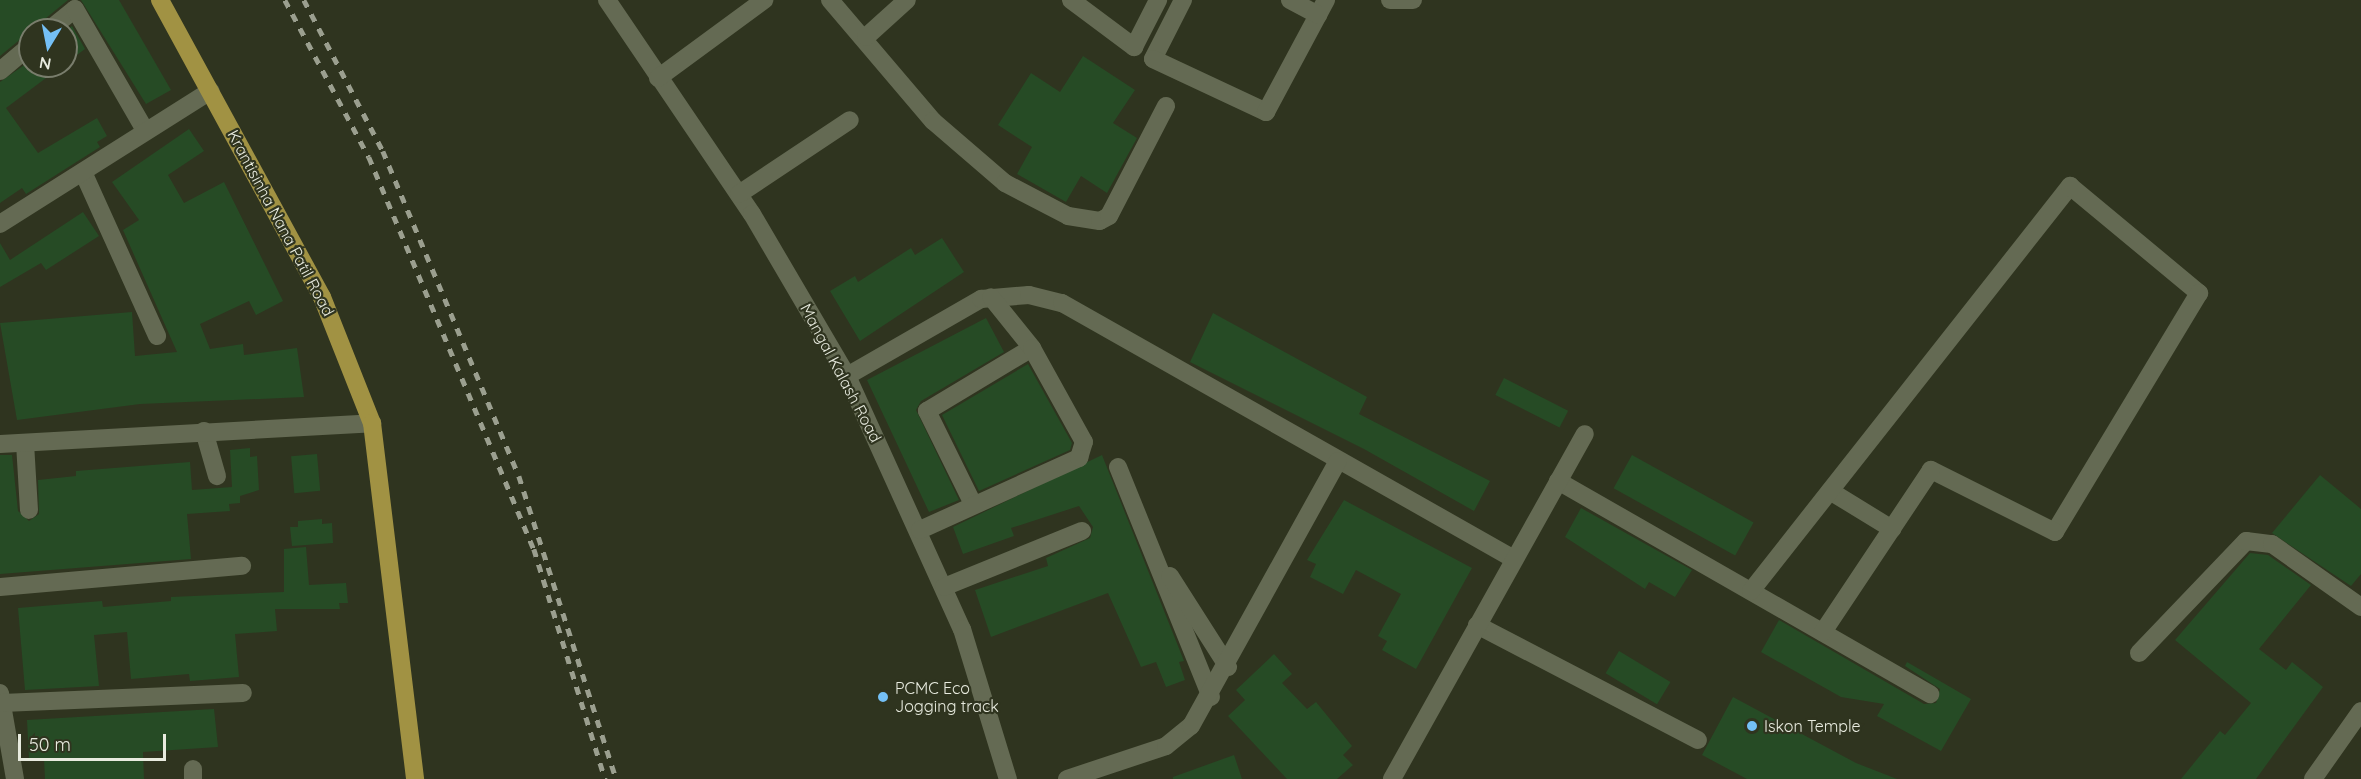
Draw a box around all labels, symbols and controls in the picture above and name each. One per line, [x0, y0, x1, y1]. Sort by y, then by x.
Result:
north arrow [18, 18, 78, 78]
text: N [38, 53, 53, 75]
street label: Krantisinha Nana Patil Road [224, 127, 338, 319]
street label: Mangal Kalash Road [796, 300, 886, 446]
place label: PCMC Eco Jogging track [895, 678, 999, 716]
marker: PCMC Eco Jogging track [876, 690, 890, 704]
place label: Iskon Temple [1764, 716, 1861, 736]
marker: Iskon Temple [1745, 719, 1759, 733]
scale bar [21, 722, 170, 760]
text: 50 m [29, 733, 71, 756]

